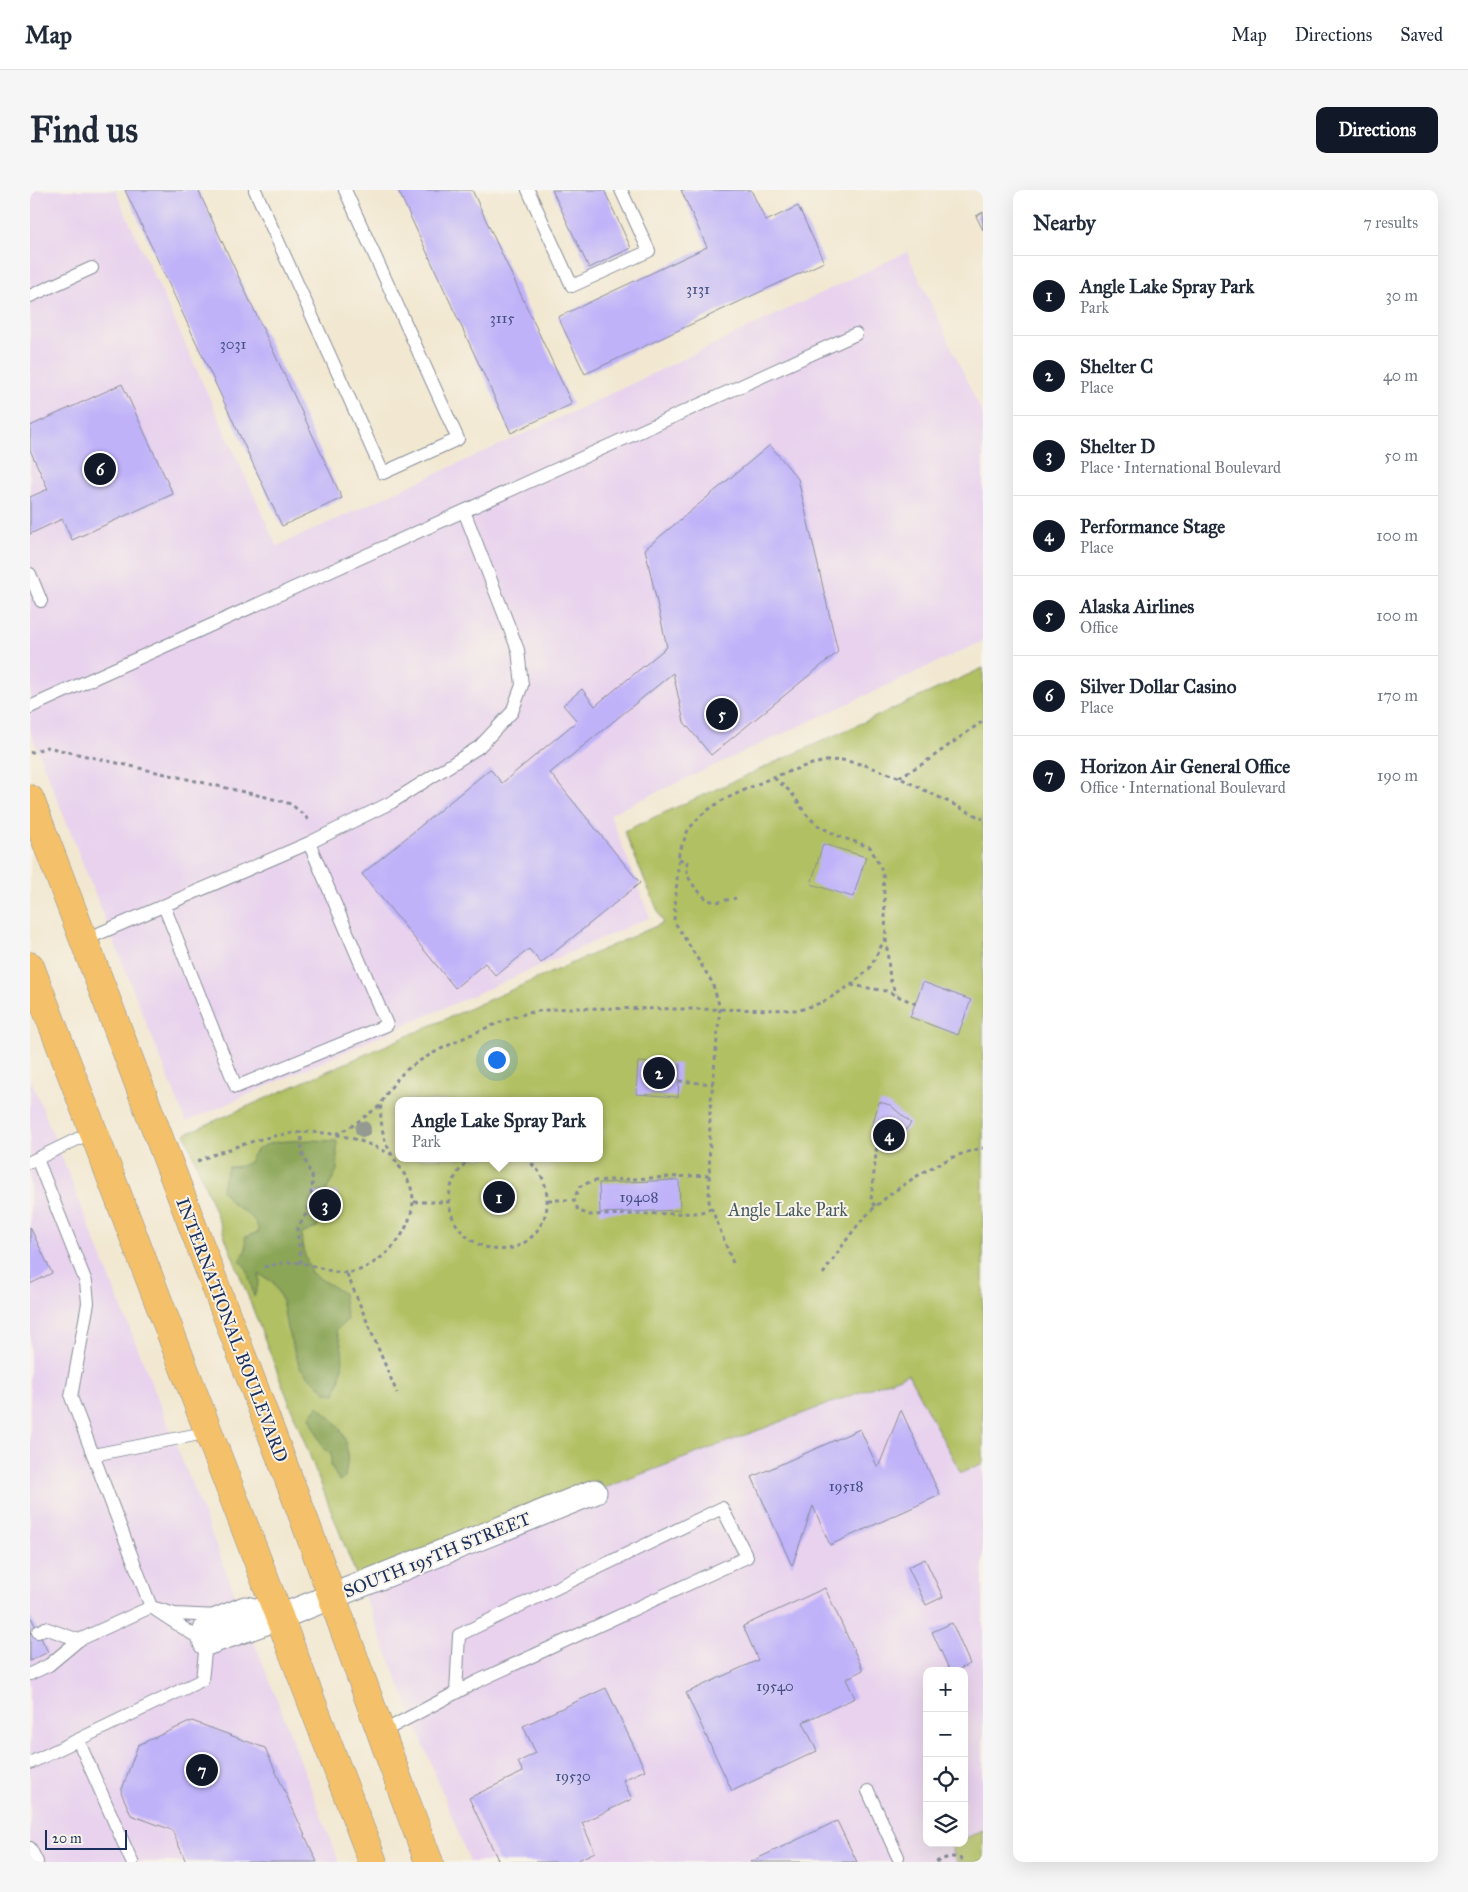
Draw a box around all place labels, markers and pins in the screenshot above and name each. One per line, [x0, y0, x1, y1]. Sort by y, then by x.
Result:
pin: 6 [84, 450, 116, 488]
pin: 5 [706, 695, 738, 733]
pin: 2 [643, 1054, 675, 1092]
pin: 4 [873, 1116, 905, 1154]
pin: 1 [483, 1178, 515, 1216]
pin: 3 [309, 1186, 341, 1224]
pin: 7 [186, 1751, 218, 1789]

